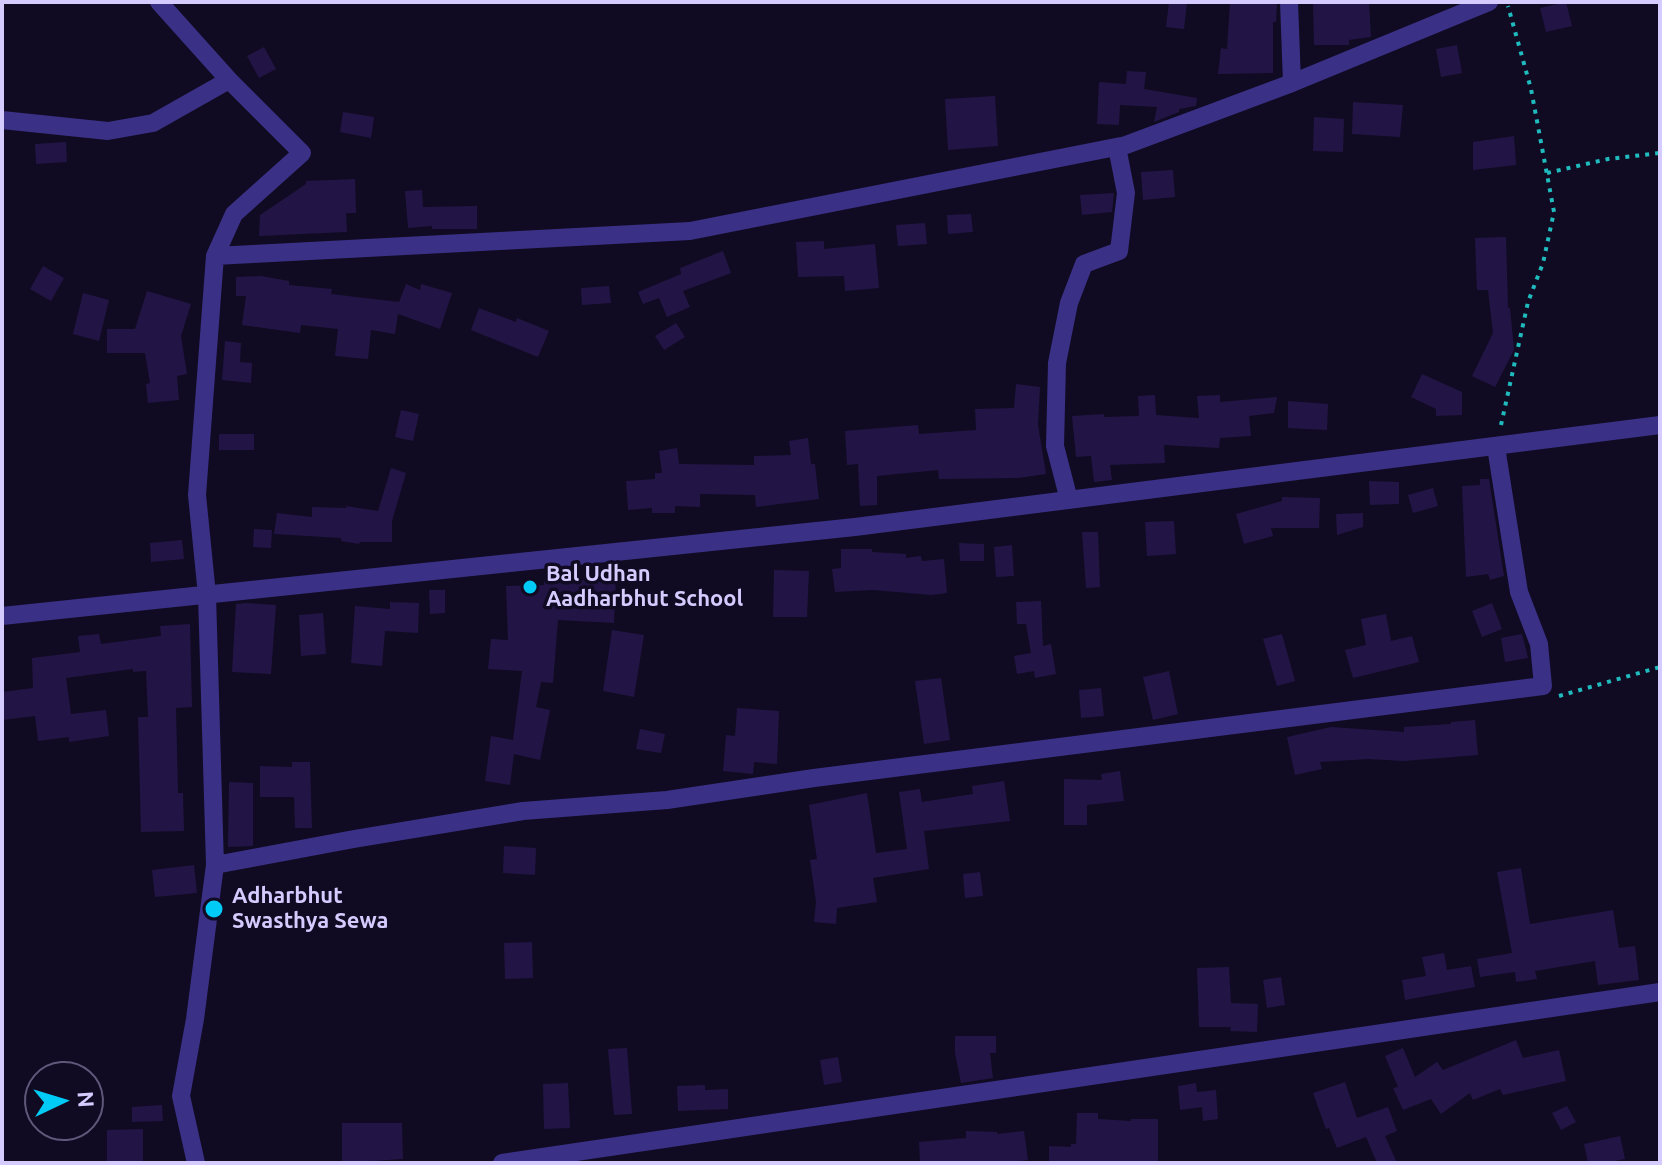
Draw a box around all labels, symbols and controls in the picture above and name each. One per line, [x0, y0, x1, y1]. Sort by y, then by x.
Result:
place label: Bal Udhan Aadharbhut School [546, 561, 743, 612]
marker: Bal Udhan Aadharbhut School [521, 578, 539, 596]
place label: Adharbhut Swasthya Sewa [232, 883, 388, 934]
marker: Adharbhut Swasthya Sewa [203, 898, 225, 920]
north arrow [24, 1061, 104, 1141]
text: N [73, 1090, 99, 1108]

